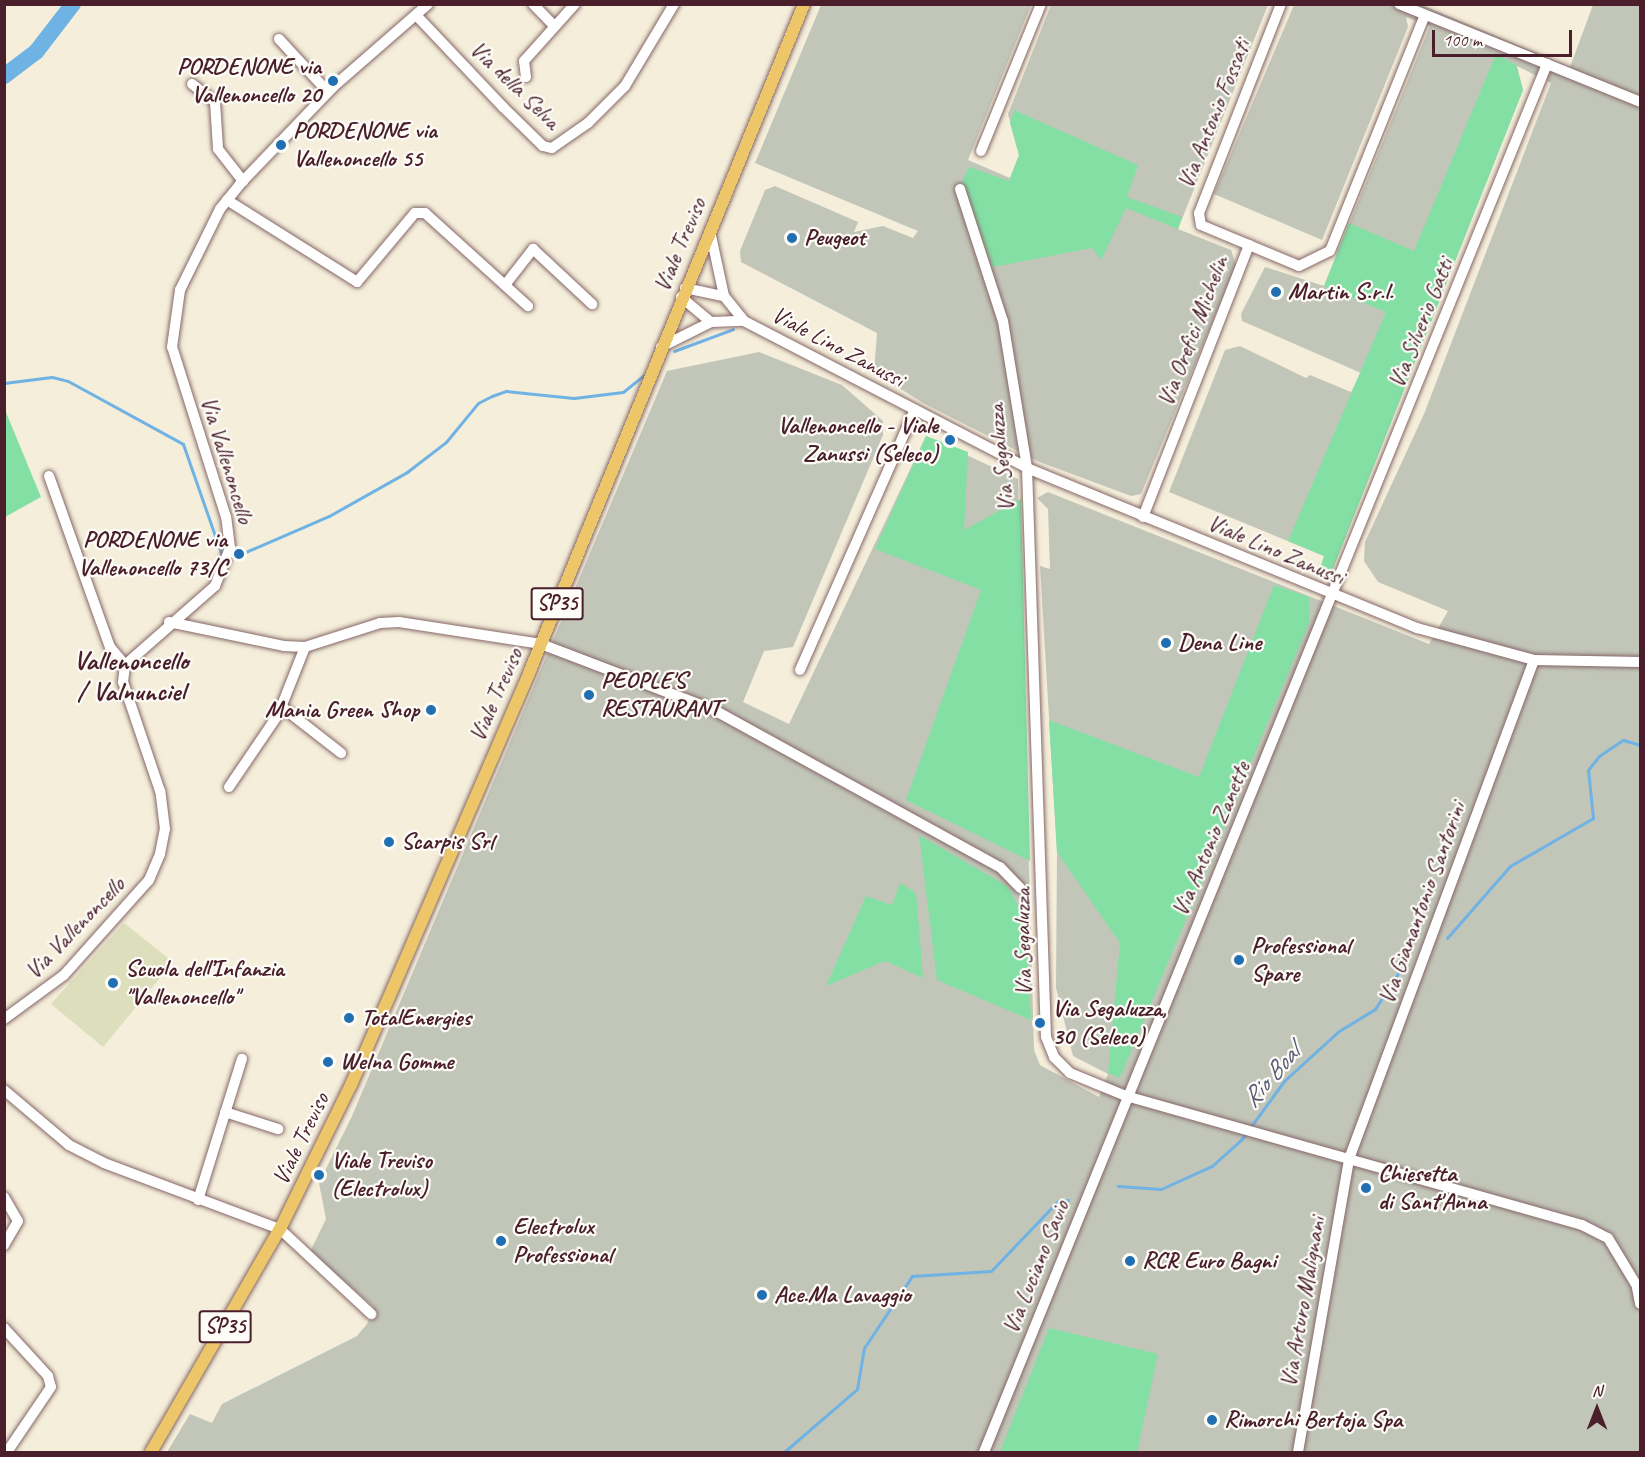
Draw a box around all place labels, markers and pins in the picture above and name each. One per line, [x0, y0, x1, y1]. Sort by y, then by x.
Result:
place label: PORDENONE via Vallenoncello 20 [177, 53, 321, 109]
marker: PORDENONE via Vallenoncello 20 [326, 74, 340, 88]
place label: PORDENONE via Vallenoncello 55 [293, 117, 437, 173]
marker: PORDENONE via Vallenoncello 55 [274, 138, 288, 152]
place label: Peugeot [804, 224, 865, 252]
marker: Peugeot [785, 231, 799, 245]
place label: Martin S.r.l. [1288, 278, 1393, 306]
marker: Martin S.r.l. [1269, 285, 1283, 299]
place label: Vallenoncello - Viale Zanussi (Seleco) [778, 412, 938, 468]
marker: Vallenoncello - Viale Zanussi (Seleco) [943, 433, 957, 447]
place label: PORDENONE via Vallenoncello 73/C [78, 526, 227, 582]
marker: PORDENONE via Vallenoncello 73/C [232, 547, 246, 561]
place label: Dena Line [1178, 629, 1261, 657]
marker: Dena Line [1159, 636, 1173, 650]
place label: PEOPLE'S RESTAURANT [601, 667, 720, 723]
marker: PEOPLE'S RESTAURANT [582, 688, 596, 702]
place label: Mania Green Shop [264, 696, 419, 724]
marker: Mania Green Shop [424, 703, 438, 717]
place label: Scarpis Srl [401, 828, 493, 856]
marker: Scarpis Srl [382, 835, 396, 849]
place label: Professional Spare [1251, 932, 1350, 988]
marker: Professional Spare [1232, 953, 1246, 967]
place label: Scuola dell’Infanzia "Vallenoncello" [125, 955, 284, 1011]
marker: Scuola dell’Infanzia "Vallenoncello" [106, 976, 120, 990]
place label: Via Segaluzza, 30 (Seleco) [1052, 995, 1166, 1051]
place label: TotalEnergies [361, 1004, 471, 1032]
marker: TotalEnergies [342, 1011, 356, 1025]
marker: Via Segaluzza, 30 (Seleco) [1033, 1016, 1047, 1030]
place label: Welna Gomme [340, 1048, 454, 1076]
marker: Welna Gomme [321, 1055, 335, 1069]
place label: Viale Treviso (Electrolux) [331, 1147, 431, 1203]
place label: Chiesetta di Sant'Anna [1378, 1160, 1487, 1216]
marker: Viale Treviso (Electrolux) [312, 1168, 326, 1182]
marker: Chiesetta di Sant'Anna [1359, 1181, 1373, 1195]
place label: Electrolux Professional [513, 1213, 612, 1269]
marker: Electrolux Professional [494, 1234, 508, 1248]
place label: RCR Euro Bagni [1142, 1247, 1277, 1275]
marker: RCR Euro Bagni [1123, 1254, 1137, 1268]
place label: Ace.Ma Lavaggio [774, 1281, 911, 1309]
marker: Ace.Ma Lavaggio [755, 1288, 769, 1302]
place label: Rimorchi Bertoja Spa [1224, 1406, 1402, 1434]
marker: Rimorchi Bertoja Spa [1205, 1413, 1219, 1427]

